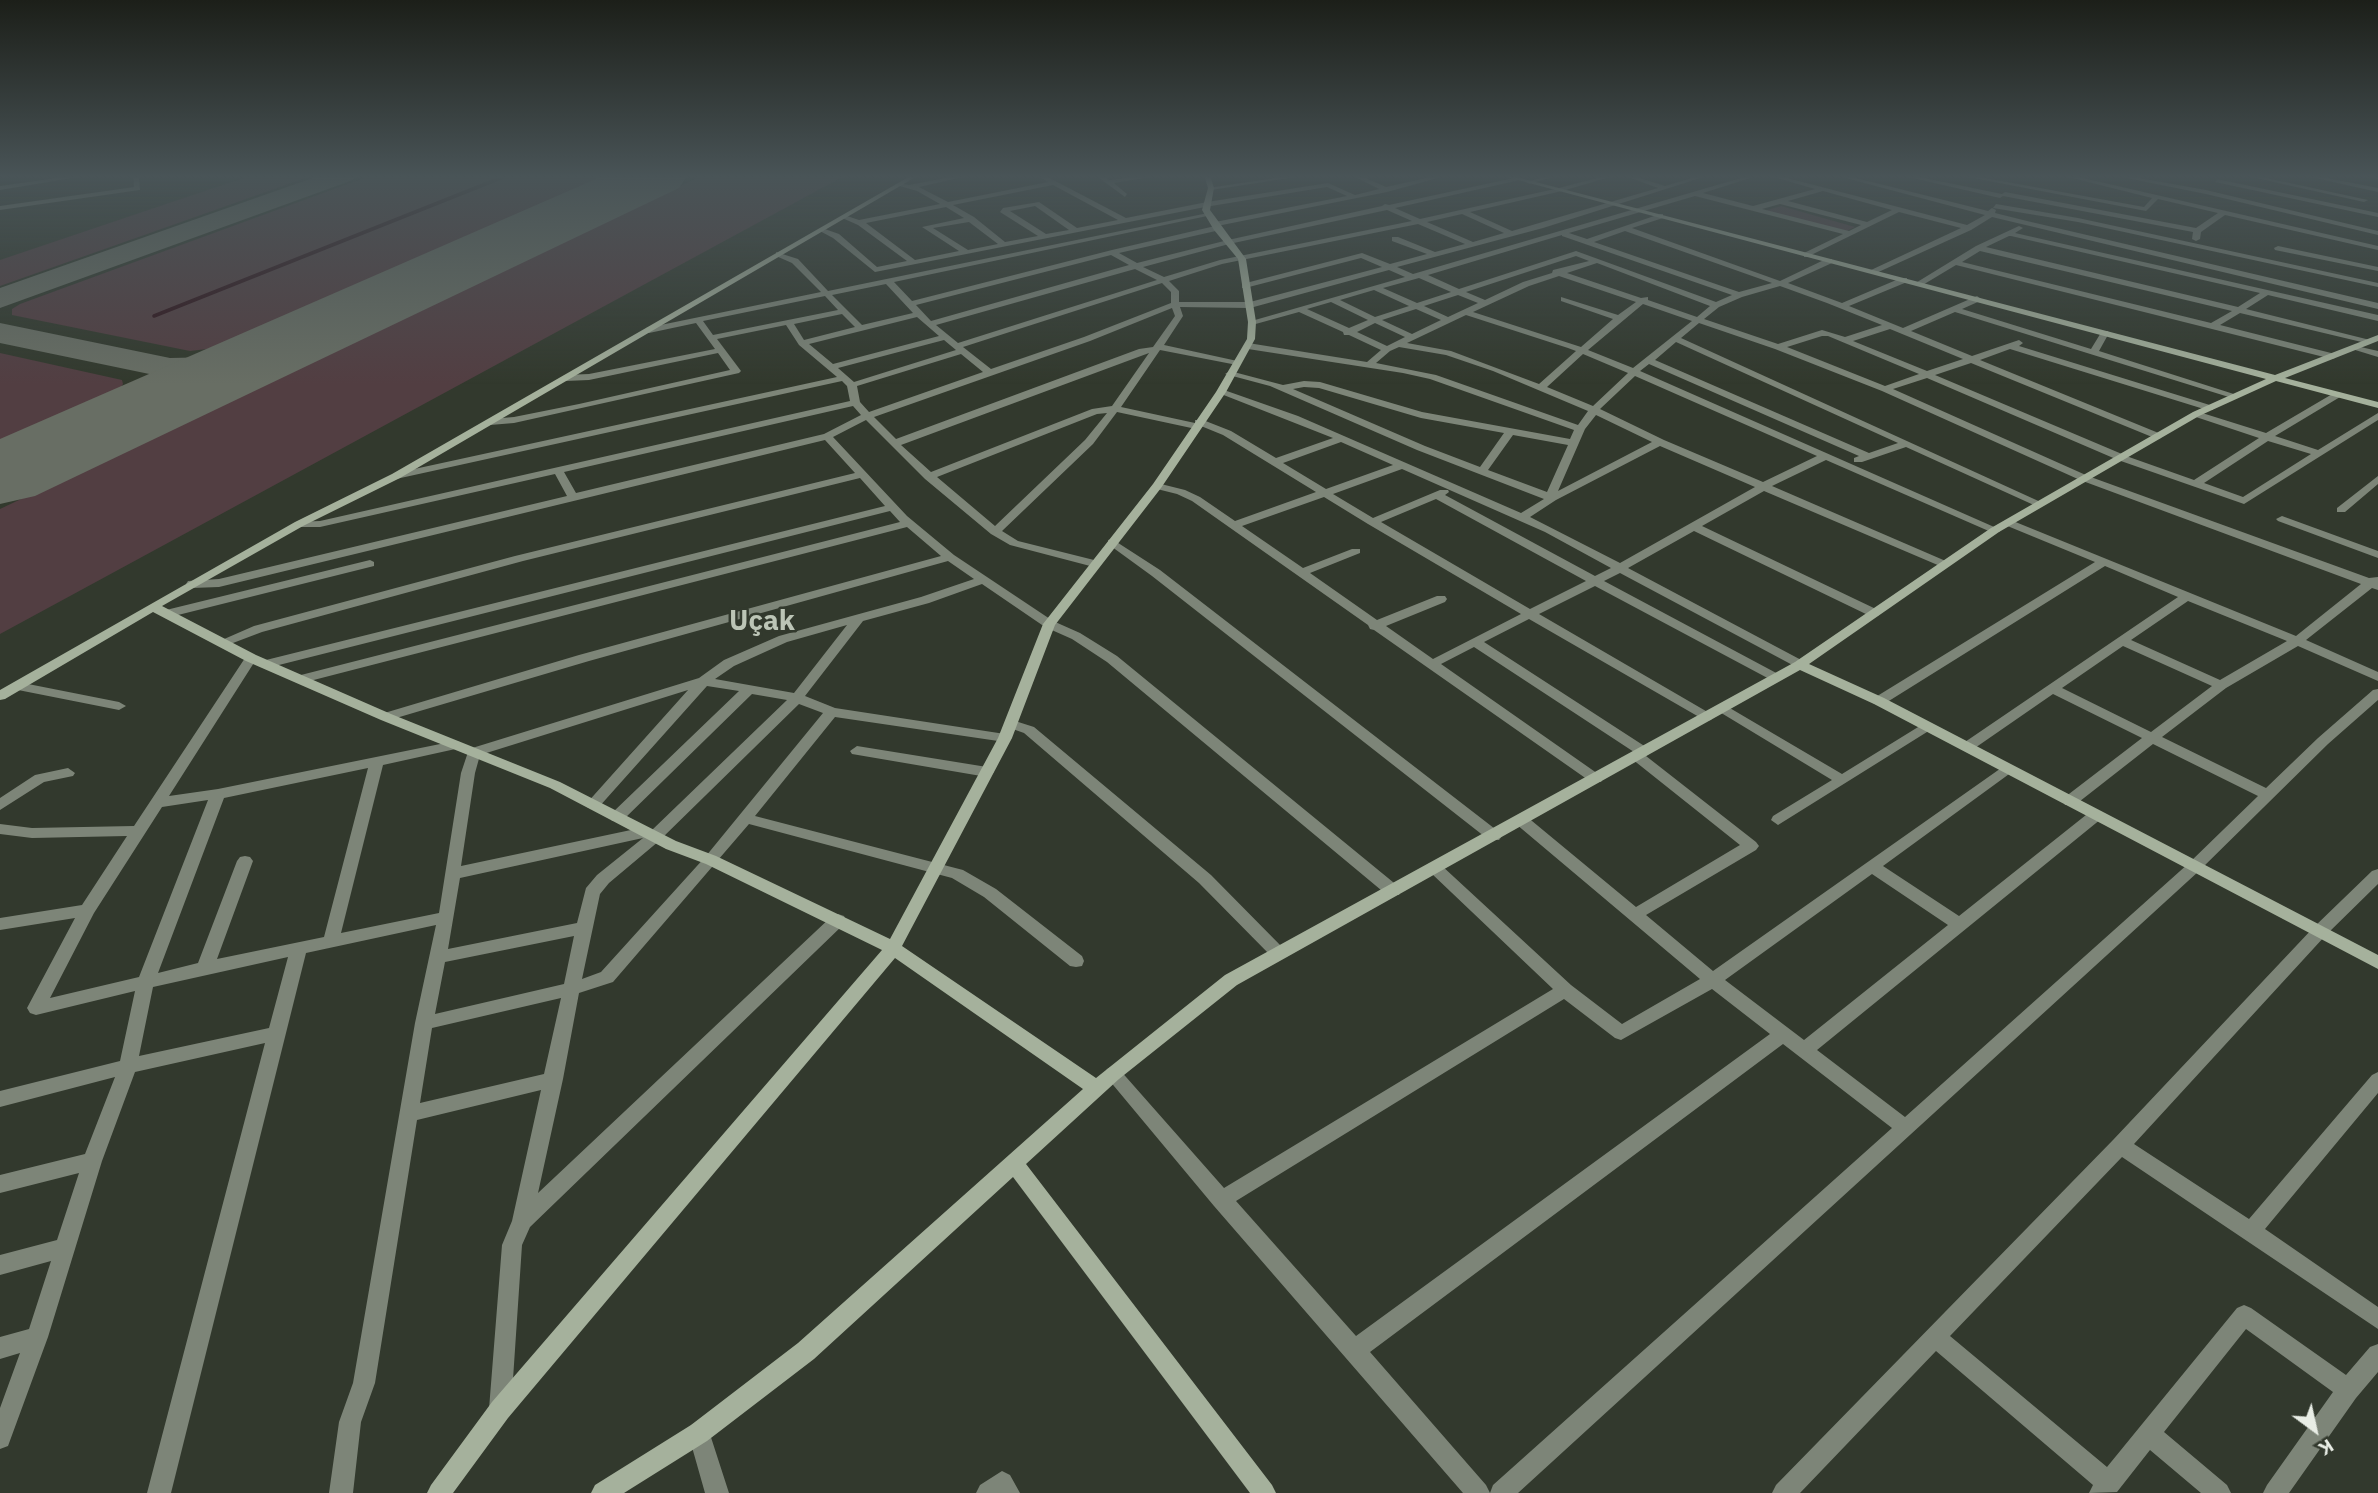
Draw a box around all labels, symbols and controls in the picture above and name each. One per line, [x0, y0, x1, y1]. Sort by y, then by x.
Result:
district label: Uçak [729, 605, 795, 639]
north arrow [2280, 1395, 2350, 1465]
text: K [2314, 1434, 2339, 1461]

